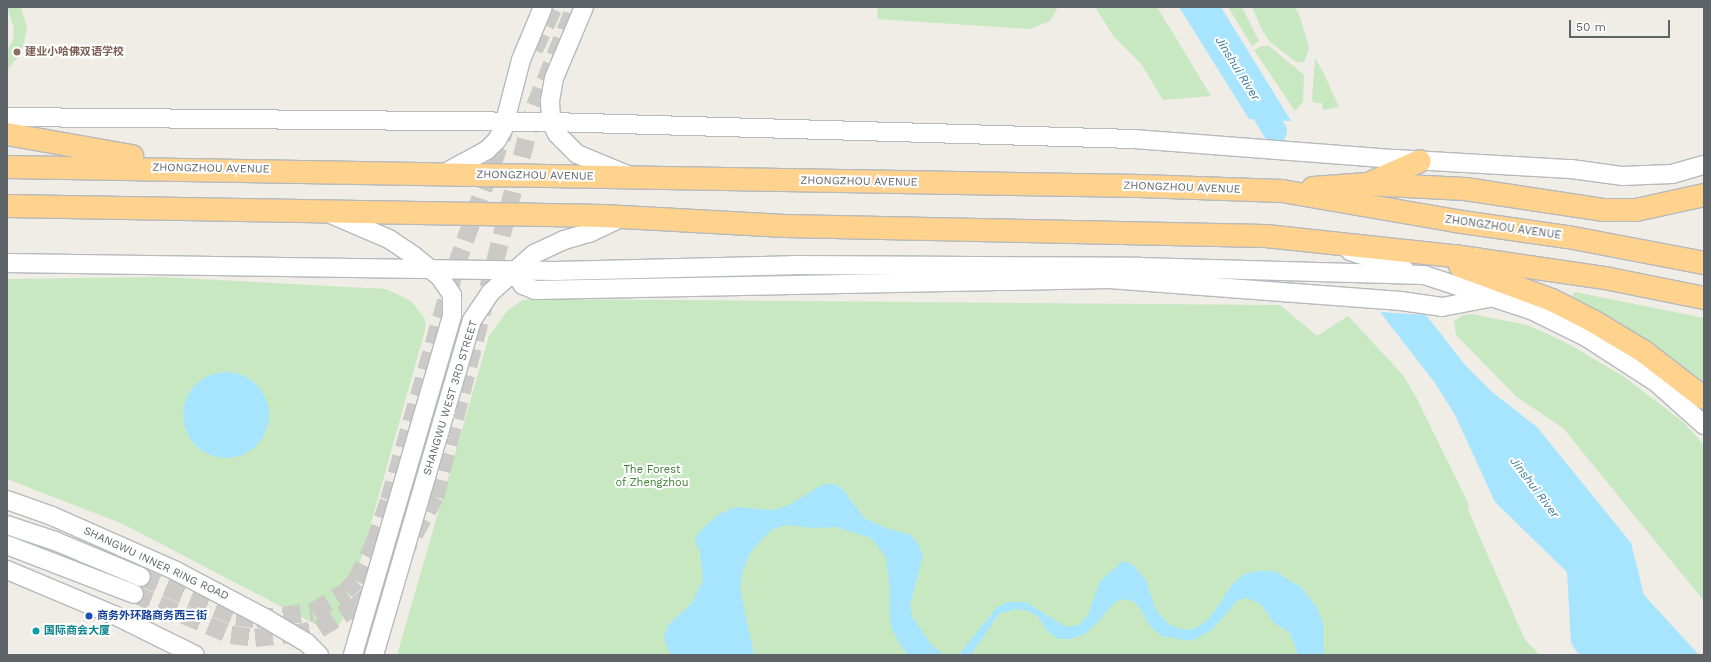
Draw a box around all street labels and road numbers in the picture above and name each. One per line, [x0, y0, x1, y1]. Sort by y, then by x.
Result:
street label: ZHONGZHOU AVENUE [152, 161, 270, 177]
street label: ZHONGZHOU AVENUE [476, 168, 594, 184]
street label: ZHONGZHOU AVENUE [800, 174, 918, 190]
street label: ZHONGZHOU AVENUE [1123, 179, 1241, 197]
street label: ZHONGZHOU AVENUE [1444, 213, 1562, 243]
street label: SHANGWU WEST 3RD STREET [421, 319, 481, 477]
street label: SHANGWU INNER RING ROAD [81, 524, 231, 604]

